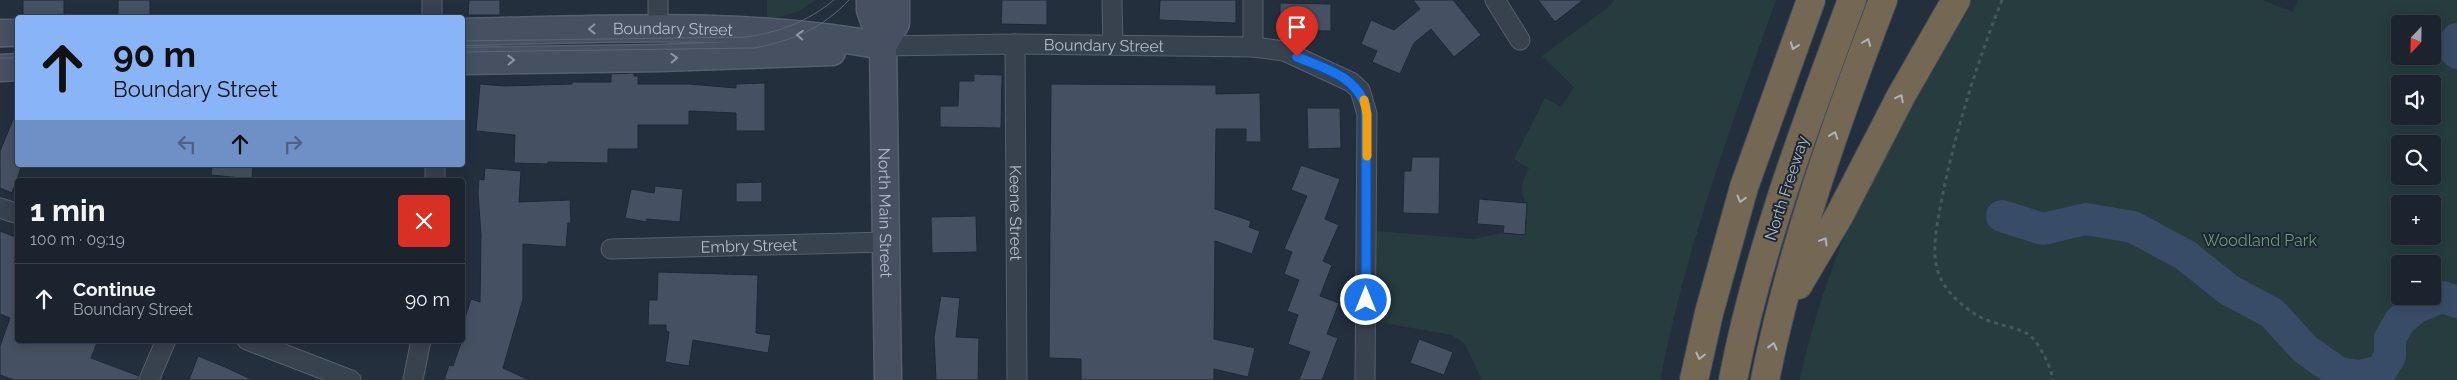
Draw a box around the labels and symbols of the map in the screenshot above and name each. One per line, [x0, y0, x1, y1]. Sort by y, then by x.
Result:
pin [1276, 6, 1318, 57]
north arrow [2391, 15, 2441, 65]
street label: Boundary Street [613, 19, 734, 40]
one-way arrow [588, 24, 596, 34]
one-way arrow [796, 29, 804, 40]
street label: Boundary Street [1044, 35, 1165, 56]
one-way arrow [1861, 38, 1871, 47]
one-way arrow [1790, 41, 1800, 50]
one-way arrow [670, 52, 678, 63]
one-way arrow [508, 55, 515, 65]
one-way arrow [1894, 94, 1904, 103]
one-way arrow [1828, 131, 1838, 140]
street label: North Freeway [1761, 133, 1812, 243]
street label: North Main Street [875, 147, 895, 279]
street label: Keene Street [1006, 165, 1025, 262]
one-way arrow [1736, 195, 1746, 203]
park label: Woodland Park [2203, 231, 2317, 250]
street label: Embry Street [700, 235, 798, 257]
one-way arrow [1818, 238, 1828, 247]
position arrow [1339, 273, 1391, 325]
one-way arrow [1767, 342, 1778, 351]
one-way arrow [1695, 352, 1706, 361]

